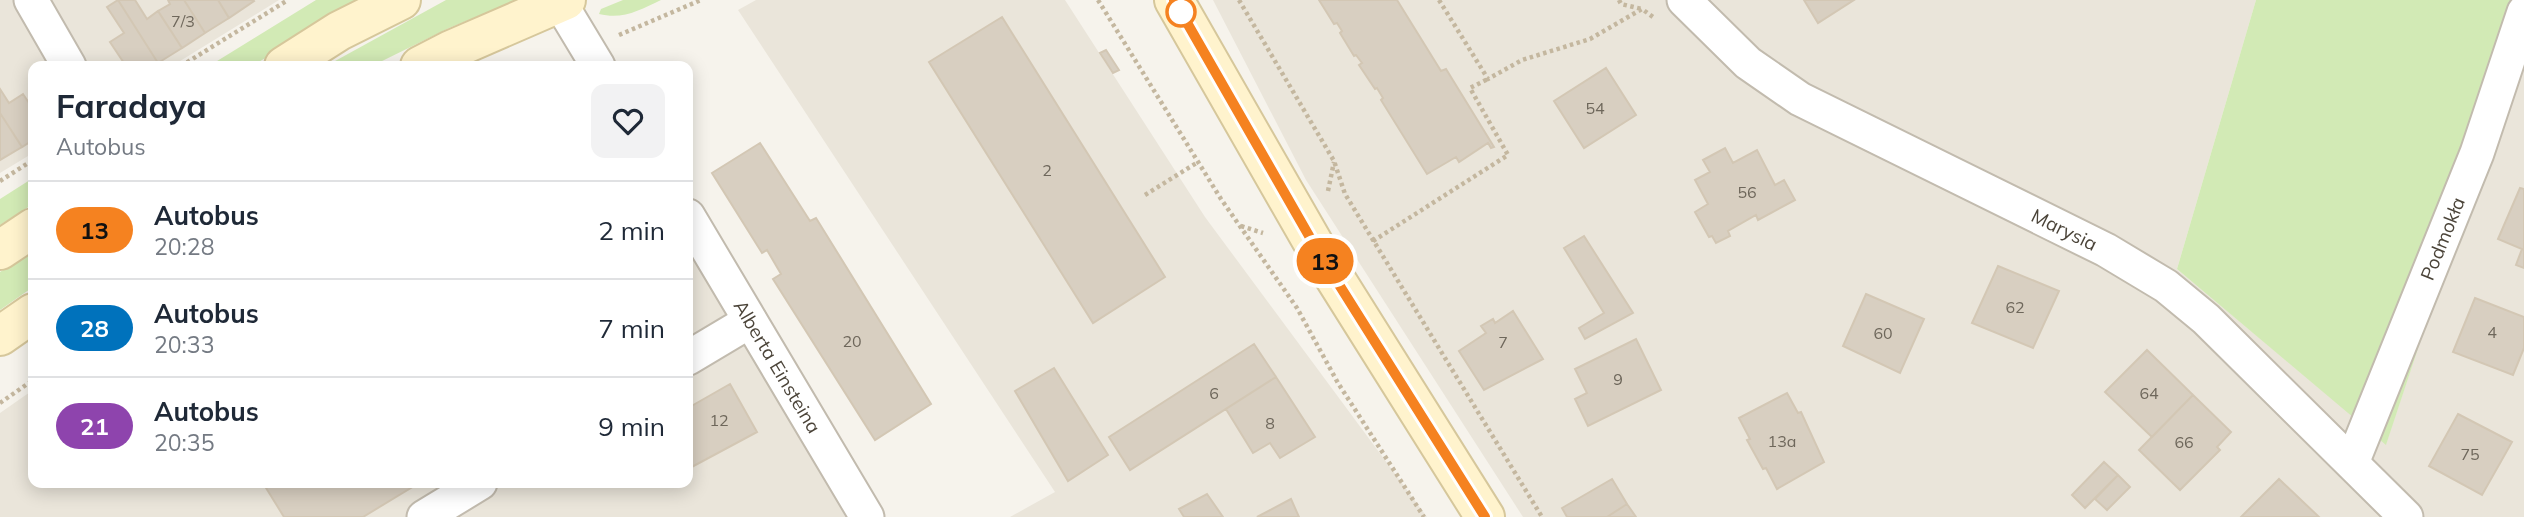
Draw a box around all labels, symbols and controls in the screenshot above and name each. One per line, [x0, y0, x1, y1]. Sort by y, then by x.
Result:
unlabelled marker [1166, 0, 1196, 27]
house number: 7/3 [171, 11, 195, 31]
button: heart [591, 84, 665, 158]
text: Faradaya [56, 85, 207, 126]
house number: 54 [1585, 98, 1605, 118]
text: Autobus [56, 132, 146, 161]
house number: 2 [1042, 160, 1052, 180]
house number: 56 [1737, 182, 1757, 202]
street label: Podmokła [2415, 193, 2470, 284]
text: Autobus [154, 199, 259, 232]
street label: Marysia [2028, 203, 2101, 256]
text: 2 min [598, 214, 665, 247]
text: 13 [80, 215, 109, 245]
text: 20:28 [154, 232, 214, 261]
line badge: 13 [1294, 238, 1356, 284]
text: 13 [1311, 246, 1339, 276]
street label: Alberta Einsteina [729, 295, 826, 437]
text: Autobus [154, 297, 259, 330]
house number: 62 [2005, 297, 2025, 317]
text: 7 min [598, 312, 665, 345]
text: 28 [80, 313, 109, 343]
house number: 4 [2487, 322, 2497, 342]
house number: 60 [1873, 323, 1893, 343]
text: 20:33 [154, 330, 214, 359]
house number: 20 [842, 331, 862, 351]
house number: 7 [1498, 332, 1508, 352]
house number: 9 [1613, 369, 1623, 389]
house number: 6 [1209, 383, 1219, 403]
house number: 64 [2139, 383, 2159, 403]
text: Autobus [154, 395, 259, 428]
text: 9 min [598, 410, 665, 443]
house number: 12 [709, 410, 729, 430]
text: 21 [80, 411, 109, 441]
house number: 8 [1265, 413, 1275, 433]
text: 20:35 [154, 428, 214, 457]
house number: 13a [1768, 431, 1796, 451]
house number: 66 [2174, 432, 2194, 452]
house number: 75 [2460, 444, 2480, 464]

